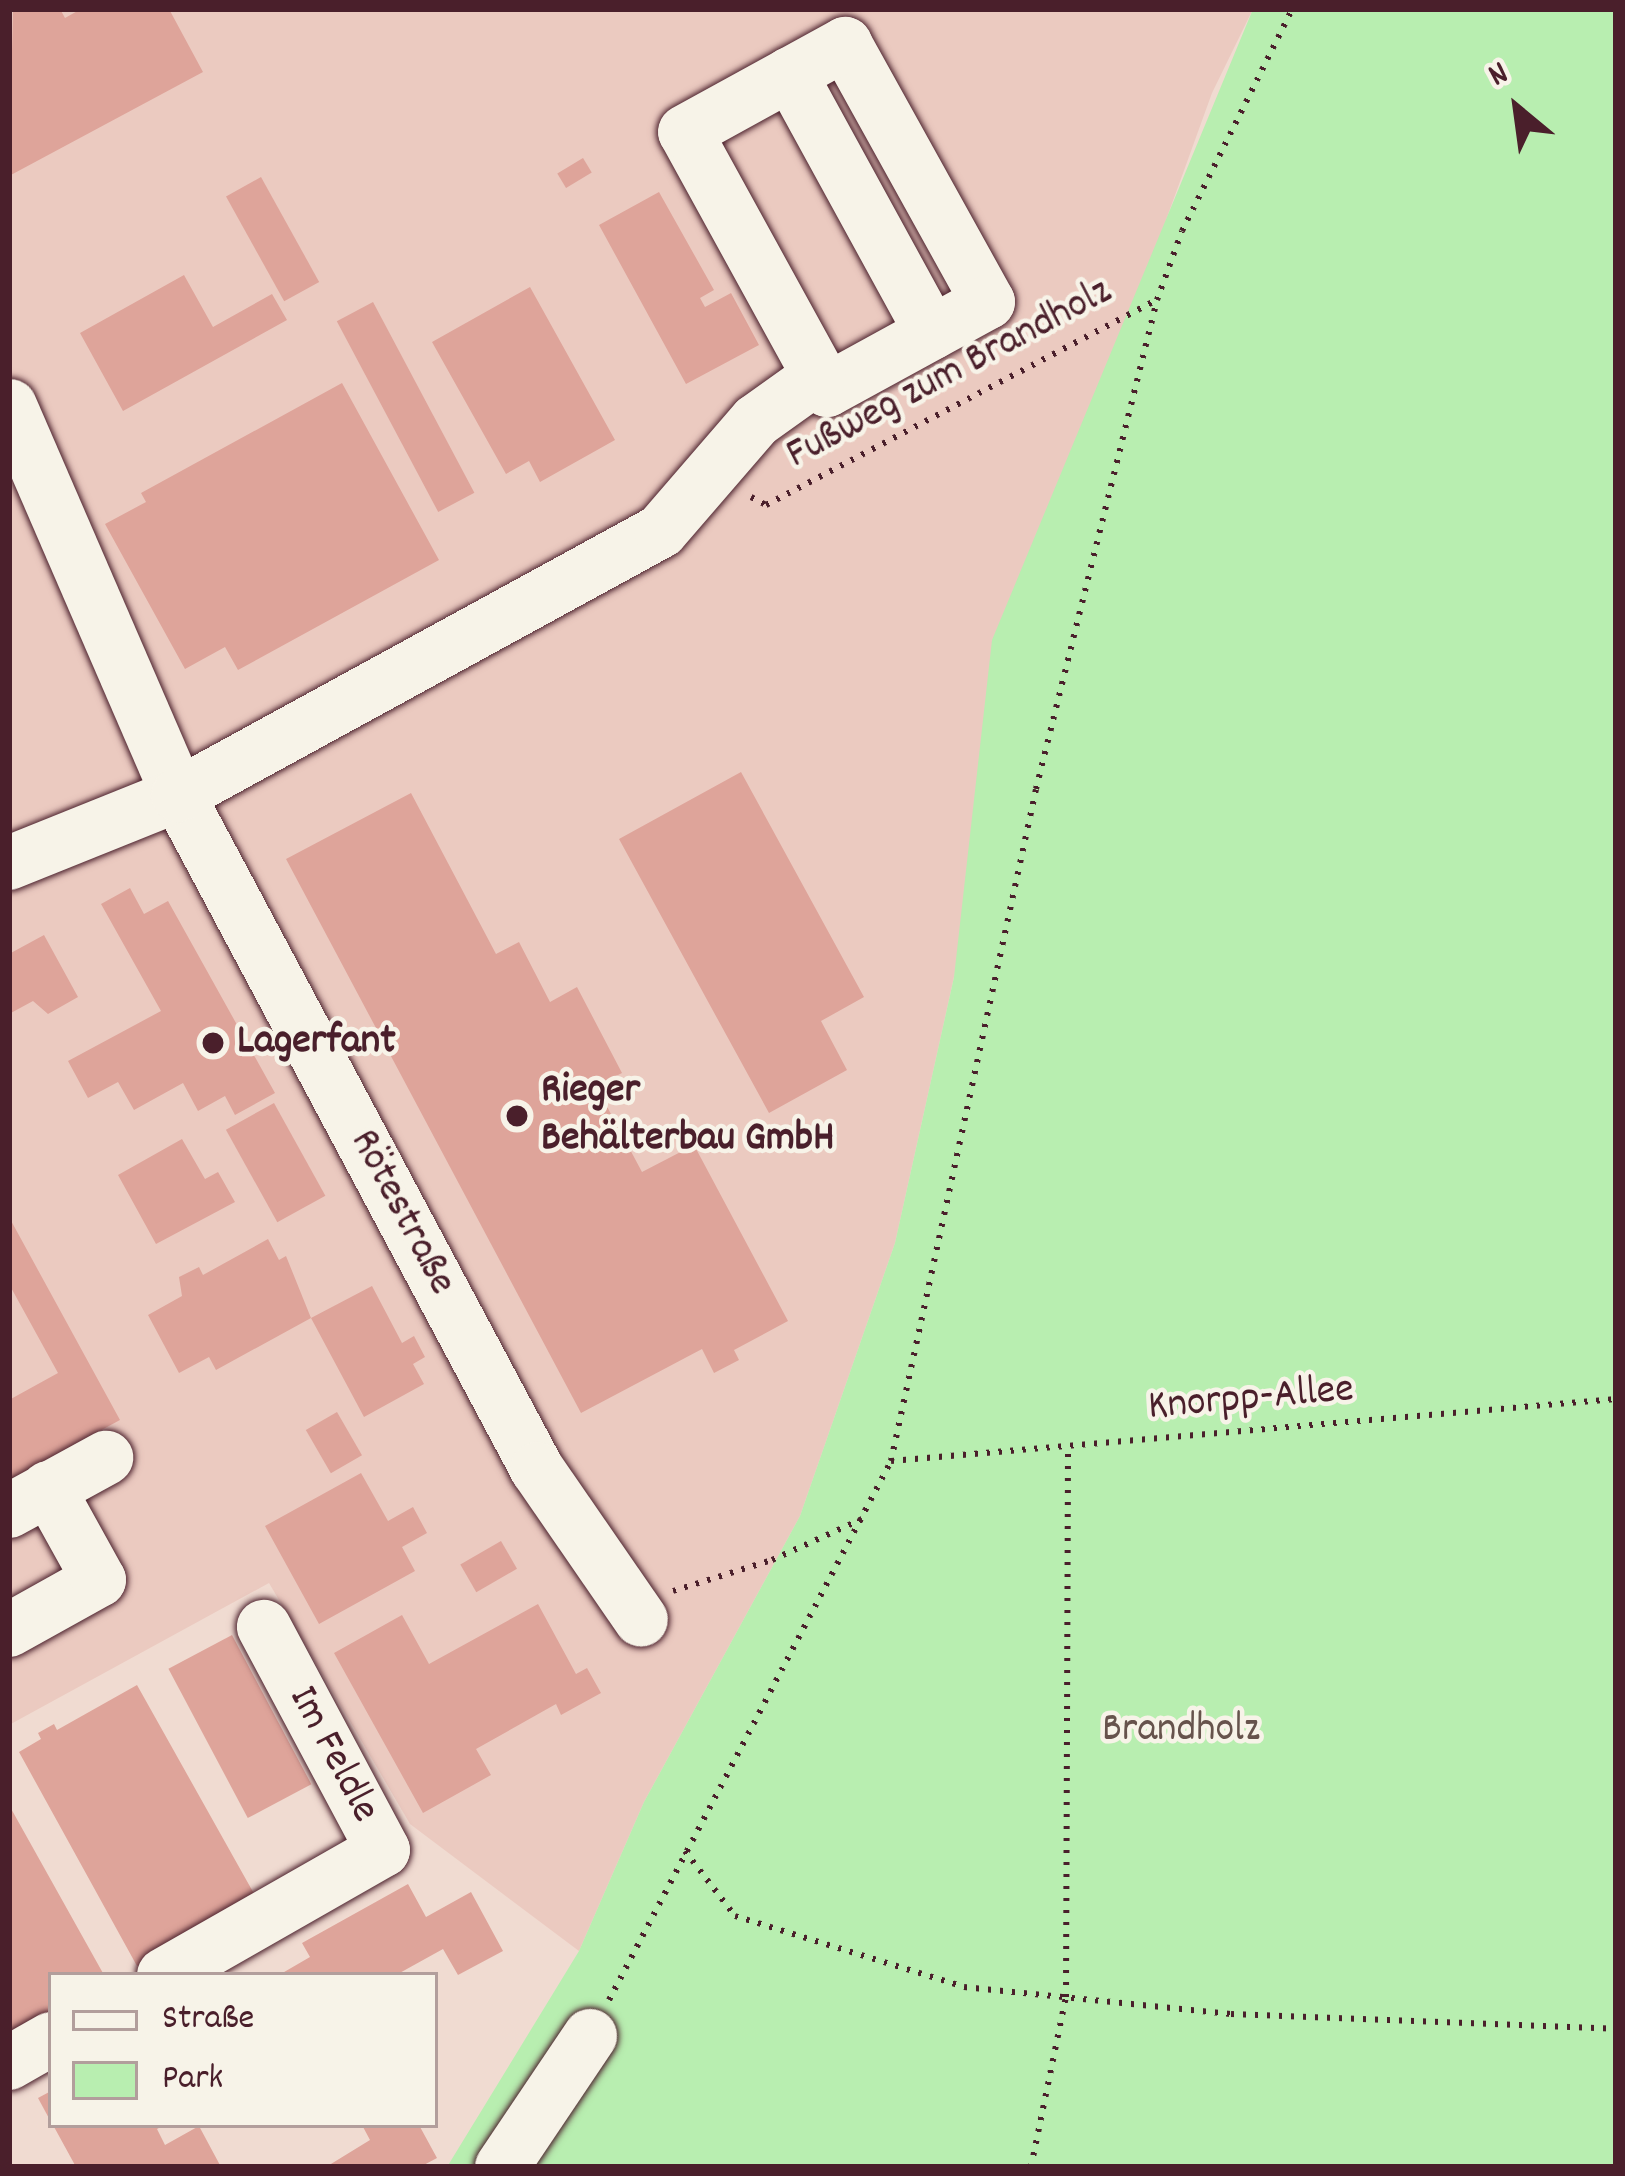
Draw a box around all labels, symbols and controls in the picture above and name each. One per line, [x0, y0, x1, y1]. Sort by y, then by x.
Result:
north arrow [1457, 48, 1577, 168]
text: N [1481, 52, 1518, 101]
street label: Fußweg zum Brandholz [779, 268, 1121, 482]
place label: Lagerfant [237, 1018, 396, 1068]
marker: Lagerfant [200, 1030, 226, 1056]
place label: Rieger Behälterbau GmbH [541, 1067, 834, 1166]
marker: Rieger Behälterbau GmbH [504, 1103, 530, 1129]
street label: Rötestraße [336, 1122, 466, 1304]
street label: Knorpp-Allee [1146, 1366, 1356, 1434]
street label: Im Feldle [275, 1678, 389, 1832]
park label: Brandholz [1102, 1706, 1260, 1756]
legend [48, 1972, 438, 2128]
text: Straße [162, 1994, 254, 2046]
text: Park [162, 2054, 223, 2106]

